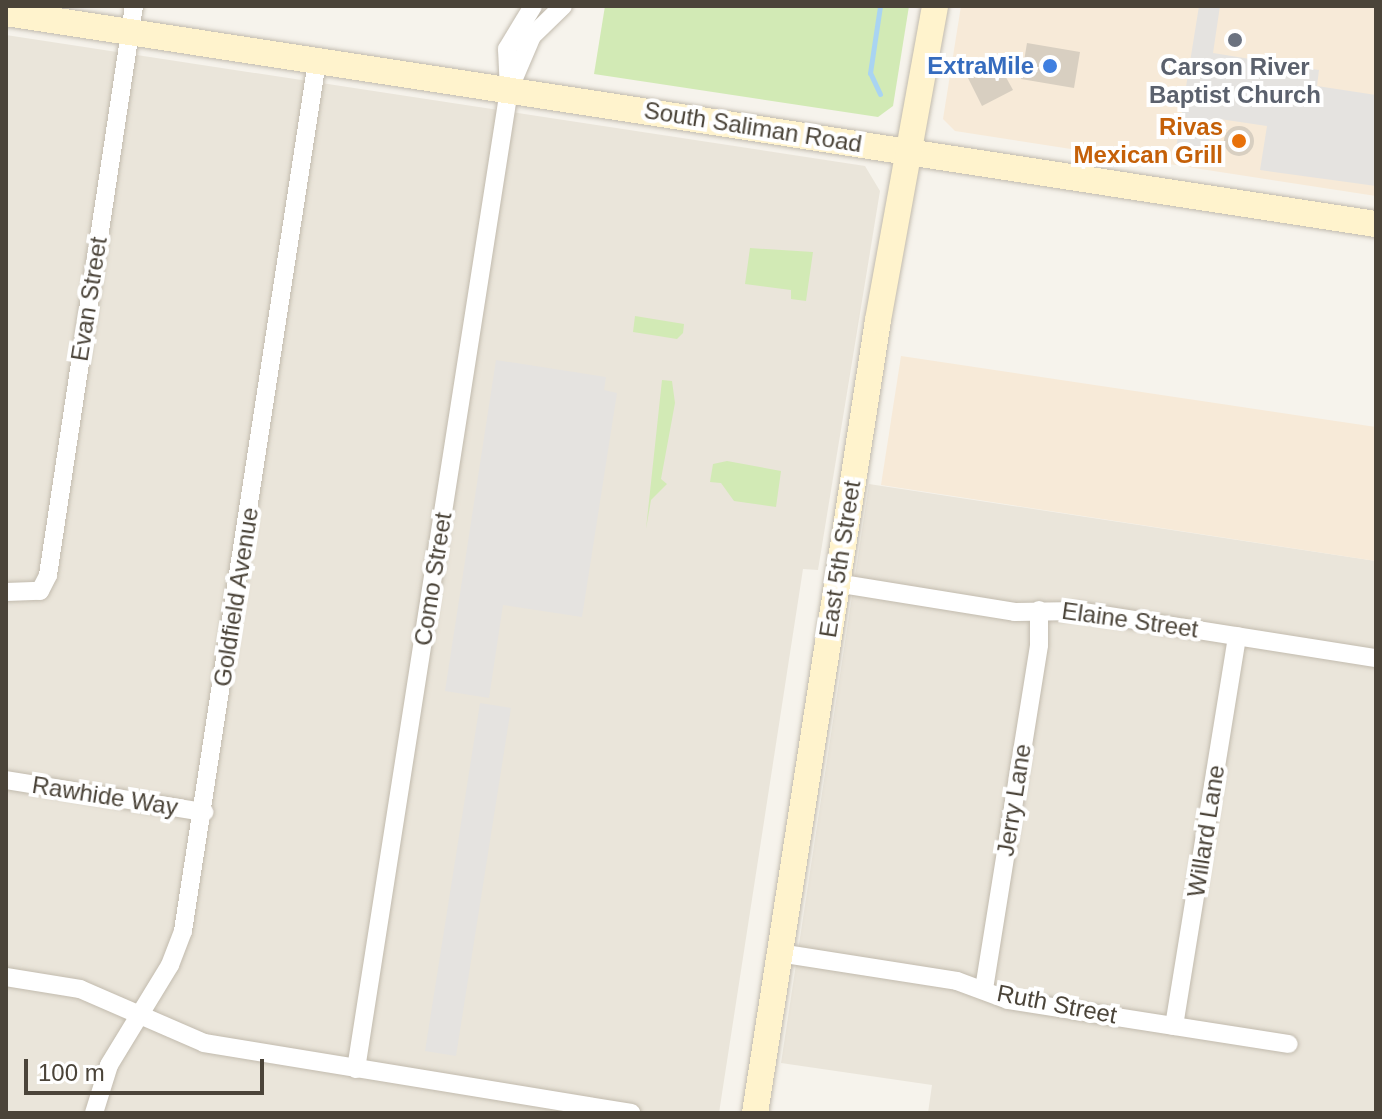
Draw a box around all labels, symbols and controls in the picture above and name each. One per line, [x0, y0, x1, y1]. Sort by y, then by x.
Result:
marker: Carson River Baptist Church [1226, 31, 1244, 49]
place label: ExtraMile [927, 52, 1034, 80]
place label: Carson River Baptist Church [1149, 53, 1321, 109]
marker: ExtraMile [1041, 57, 1059, 75]
street label: South Saliman Road [642, 96, 864, 158]
place label: Rivas Mexican Grill [1074, 113, 1223, 169]
marker: Rivas Mexican Grill [1230, 132, 1248, 150]
street label: Evan Street [65, 235, 113, 363]
street label: East 5th Street [813, 478, 867, 640]
street label: Goldfield Avenue [208, 505, 264, 689]
street label: Como Street [408, 510, 458, 648]
street label: Elaine Street [1060, 596, 1200, 644]
street label: Jerry Lane [991, 742, 1037, 858]
street label: Willard Lane [1181, 763, 1231, 899]
street label: Rawhide Way [30, 770, 180, 822]
street label: Ruth Street [995, 978, 1119, 1030]
scale bar [28, 1043, 268, 1093]
text: 100 m [38, 1059, 105, 1086]

